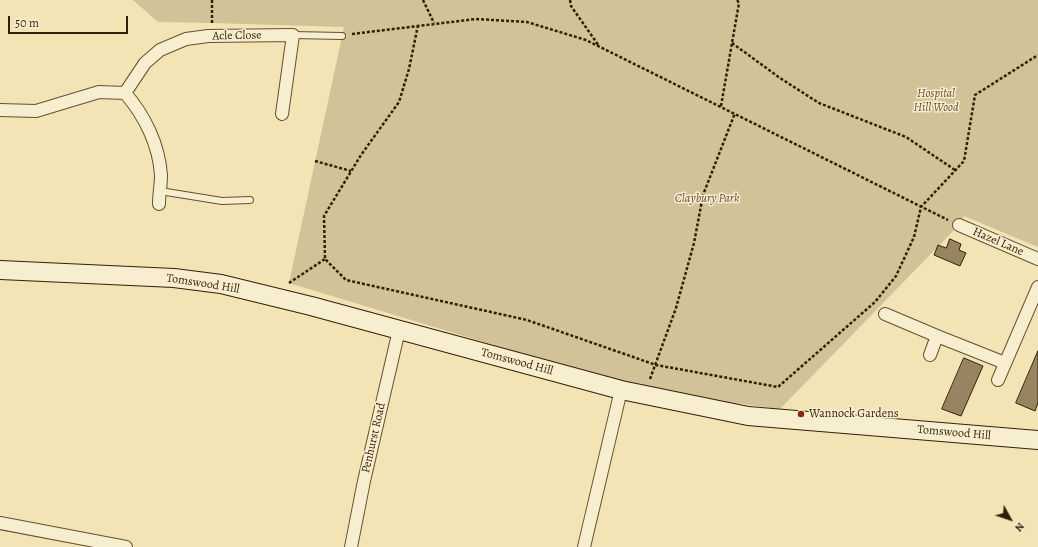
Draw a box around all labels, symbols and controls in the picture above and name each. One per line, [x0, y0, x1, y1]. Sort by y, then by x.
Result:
scale bar [10, 8, 130, 34]
text: 50 m [15, 15, 39, 31]
street label: Acle Close [212, 28, 262, 44]
park label: Hospital Hill Wood [914, 87, 958, 115]
park label: Claybury Park [675, 192, 739, 206]
street label: Hazel Lane [970, 225, 1026, 259]
street label: Tomswood Hill [165, 271, 241, 297]
street label: Tomswood Hill [479, 345, 555, 379]
street label: Penhurst Road [359, 401, 389, 475]
place label: Wannock Gardens [809, 407, 899, 421]
marker: Wannock Gardens [796, 409, 806, 419]
street label: Tomswood Hill [917, 423, 991, 443]
north arrow [990, 499, 1030, 539]
text: N [1011, 519, 1028, 535]

